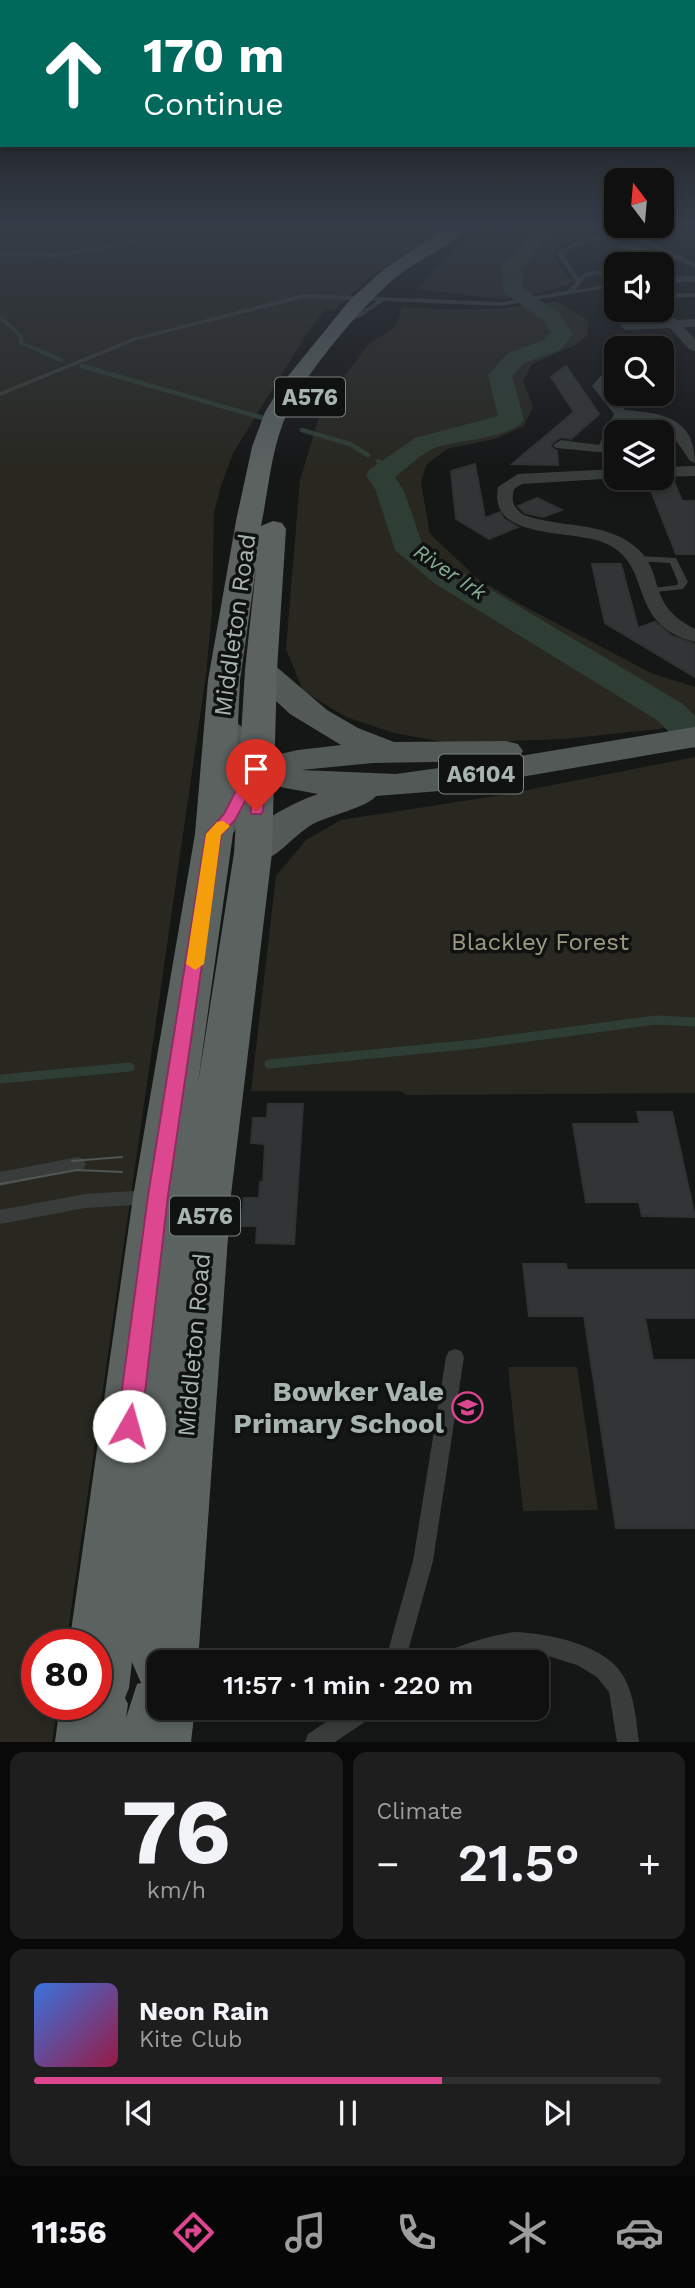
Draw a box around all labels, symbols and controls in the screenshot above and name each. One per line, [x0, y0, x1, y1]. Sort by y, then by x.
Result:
text: 170 m [143, 26, 284, 84]
icon: ahead [28, 28, 119, 119]
text: Continue [143, 85, 284, 123]
north arrow [604, 168, 674, 238]
map controls [604, 168, 674, 490]
button: sound [604, 252, 674, 322]
button: search [604, 336, 674, 406]
road number: A576 [275, 378, 345, 416]
button: layers [604, 420, 674, 490]
street label: Middleton Road [208, 532, 262, 718]
water label: River Irk [409, 538, 492, 605]
pin [226, 739, 286, 811]
icon: arrive [237, 750, 275, 788]
road number: A6104 [439, 754, 523, 794]
park label: Blackley Forest [451, 928, 629, 956]
road number: A576 [170, 1196, 240, 1236]
street label: Middleton Road [172, 1252, 216, 1438]
place label: Bowker Vale Primary School [233, 1375, 445, 1440]
position arrow [92, 1389, 166, 1463]
school or university icon: Bowker Vale Primary School [450, 1390, 484, 1424]
speed limit sign: 80 [21, 1629, 112, 1720]
text: 11:57 · 1 min · 220 m [223, 1670, 473, 1700]
text: 76 [122, 1778, 231, 1885]
text: Climate [377, 1798, 463, 1825]
text: 21.5° [458, 1833, 580, 1894]
text: − [377, 1842, 399, 1886]
text: + [638, 1842, 661, 1886]
text: km/h [147, 1877, 206, 1904]
text: Neon Rain [139, 1996, 269, 2026]
text: Kite Club [139, 2026, 242, 2053]
icon: previous [120, 2094, 158, 2132]
icon: pause [329, 2094, 367, 2132]
icon: next [538, 2094, 576, 2132]
icon: directions [169, 2208, 218, 2257]
icon: music [281, 2208, 330, 2257]
icon: phone [392, 2208, 441, 2257]
icon: climate [503, 2208, 552, 2257]
icon: car [615, 2208, 664, 2257]
text: 11:56 [31, 2213, 107, 2251]

